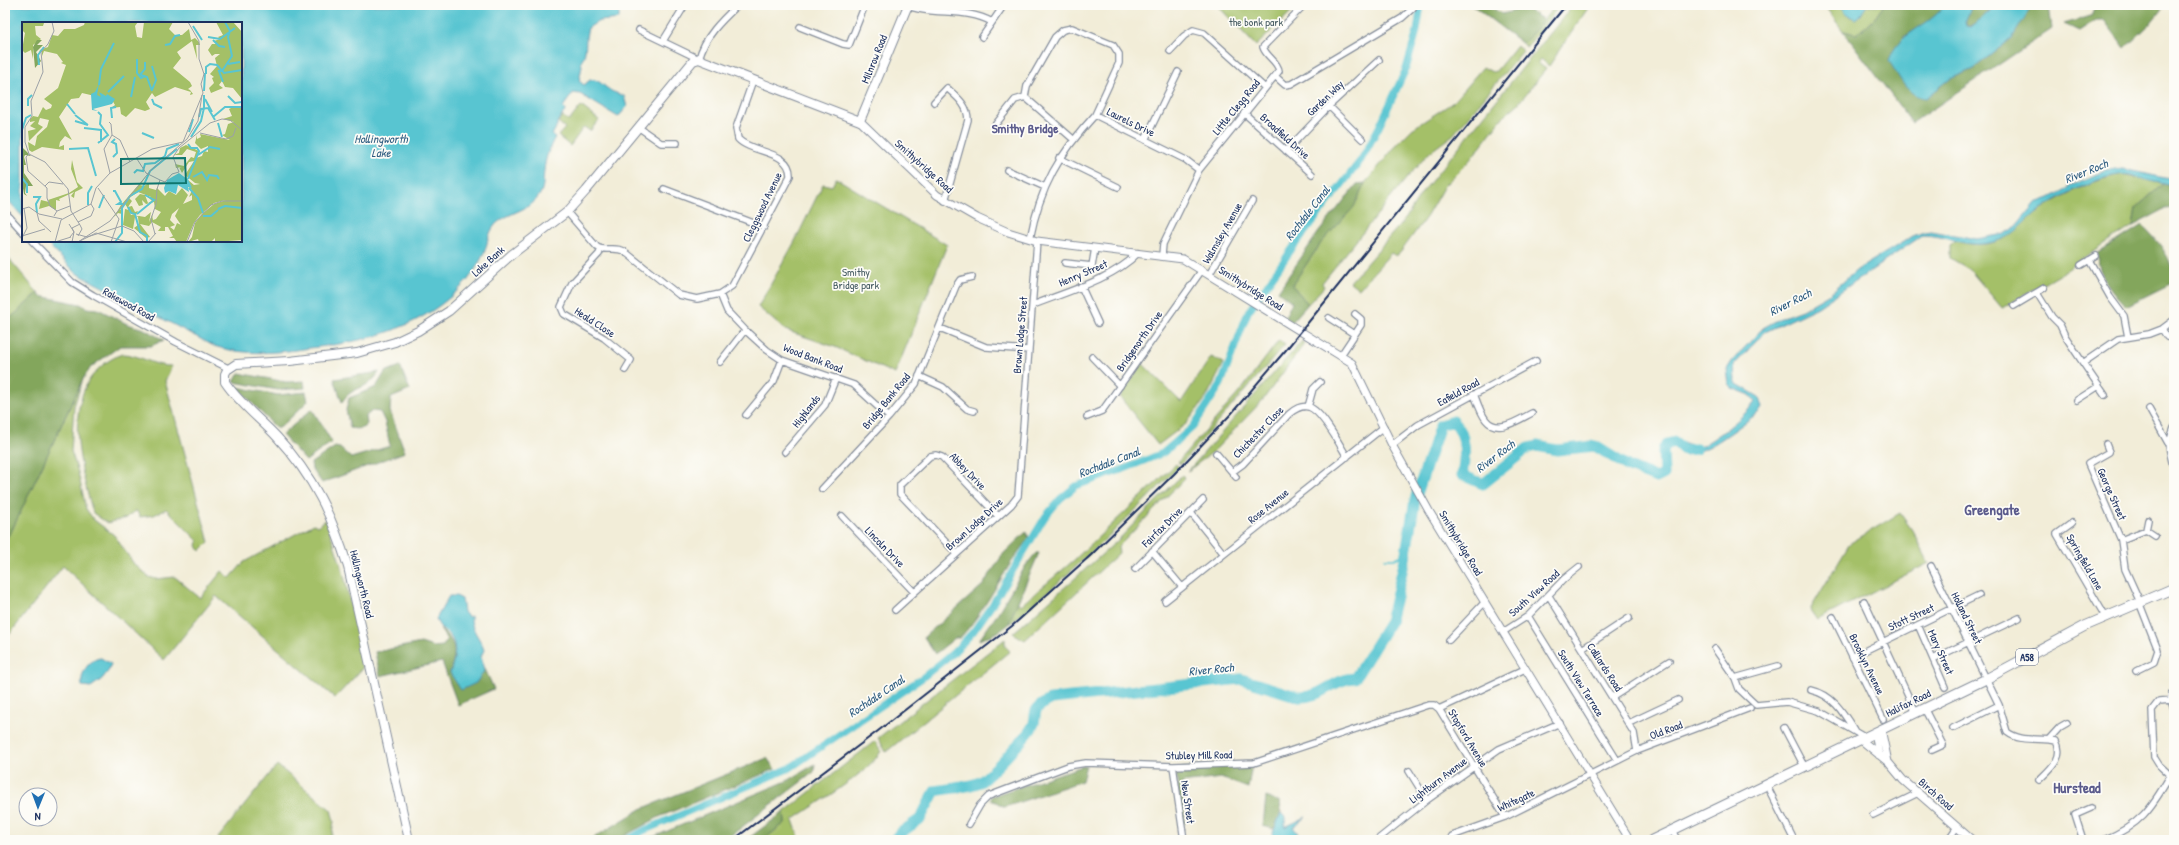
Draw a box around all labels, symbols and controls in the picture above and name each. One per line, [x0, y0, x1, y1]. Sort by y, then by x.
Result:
park label: the bonk park [1229, 15, 1284, 29]
inset map [22, 22, 242, 242]
street label: Milnrow Road [858, 32, 890, 85]
street label: Little Clegg Road [1209, 76, 1263, 138]
street label: Garden Way [1304, 77, 1347, 119]
street label: Laurels Drive [1105, 104, 1158, 140]
street label: Broadfield Drive [1257, 110, 1313, 162]
district label: Smithy Bridge [992, 119, 1059, 138]
water label: Hollingworth Lake [354, 130, 409, 161]
street label: Smithybridge Road [892, 136, 956, 196]
water label: River Roch [2062, 154, 2111, 187]
street label: Cleggswood Avenue [739, 169, 785, 244]
water label: Rochdale Canal [1280, 182, 1334, 244]
street label: Walmsley Avenue [1199, 199, 1245, 266]
street label: Lake Bank [469, 242, 508, 279]
street label: Henry Street [1057, 256, 1110, 290]
street label: Smithybridge Road [1216, 263, 1286, 314]
park label: Smithy Bridge park [833, 265, 880, 292]
street label: Rakewood Road [101, 284, 158, 324]
water label: River Roch [1766, 284, 1815, 320]
street label: Brown Lodge Street [1010, 296, 1030, 374]
street label: Heald Close [572, 304, 618, 341]
street label: Bridgenorth Drive [1113, 307, 1165, 374]
street label: Wood Bank Road [781, 340, 845, 376]
street label: Bridge Bank Road [859, 369, 913, 432]
street label: Eafield Road [1435, 374, 1482, 409]
street label: Highlands [789, 392, 823, 430]
street label: Chichester Close [1230, 402, 1287, 461]
water label: River Roch [1472, 435, 1519, 476]
water label: Rochdale Canal [1076, 442, 1143, 482]
street label: Abbey Drive [947, 449, 990, 493]
street label: George Street [2094, 466, 2130, 522]
street label: Rose Avenue [1245, 485, 1292, 527]
street label: Brown Lodge Drive [942, 494, 1006, 553]
district label: Greengate [1964, 499, 2020, 521]
street label: Fairfax Drive [1138, 503, 1186, 551]
street label: Smithybridge Road [1436, 508, 1486, 579]
street label: Lincoln Drive [862, 524, 908, 571]
street label: Springfield Lane [2063, 531, 2107, 593]
street label: Hollingworth Road [347, 549, 377, 620]
street label: South View Road [1506, 566, 1563, 619]
street label: Holland Street [1948, 590, 1986, 646]
street label: Stott Street [1886, 600, 1936, 634]
street label: Mary Street [1925, 627, 1957, 677]
street label: Brooklyn Avenue [1846, 631, 1888, 697]
street label: Calliards Road [1584, 640, 1626, 695]
street label: South View Terrace [1555, 647, 1608, 720]
road number: A58 [2016, 649, 2038, 665]
water label: River Roch [1188, 658, 1235, 680]
water label: Rochdale Canal [844, 670, 908, 721]
street label: Halifax Road [1883, 686, 1934, 720]
street label: Stopford Avenue [1445, 706, 1491, 770]
street label: Old Road [1648, 717, 1685, 743]
street label: Stubley Mill Road [1166, 747, 1233, 763]
street label: Lightburn Avenue [1406, 753, 1470, 806]
street label: Birch Road [1916, 775, 1957, 813]
district label: Hurstead [2053, 777, 2101, 798]
street label: New Street [1178, 780, 1198, 825]
street label: Whitegate [1495, 785, 1537, 815]
north arrow [18, 787, 58, 827]
text: N [35, 810, 41, 824]

